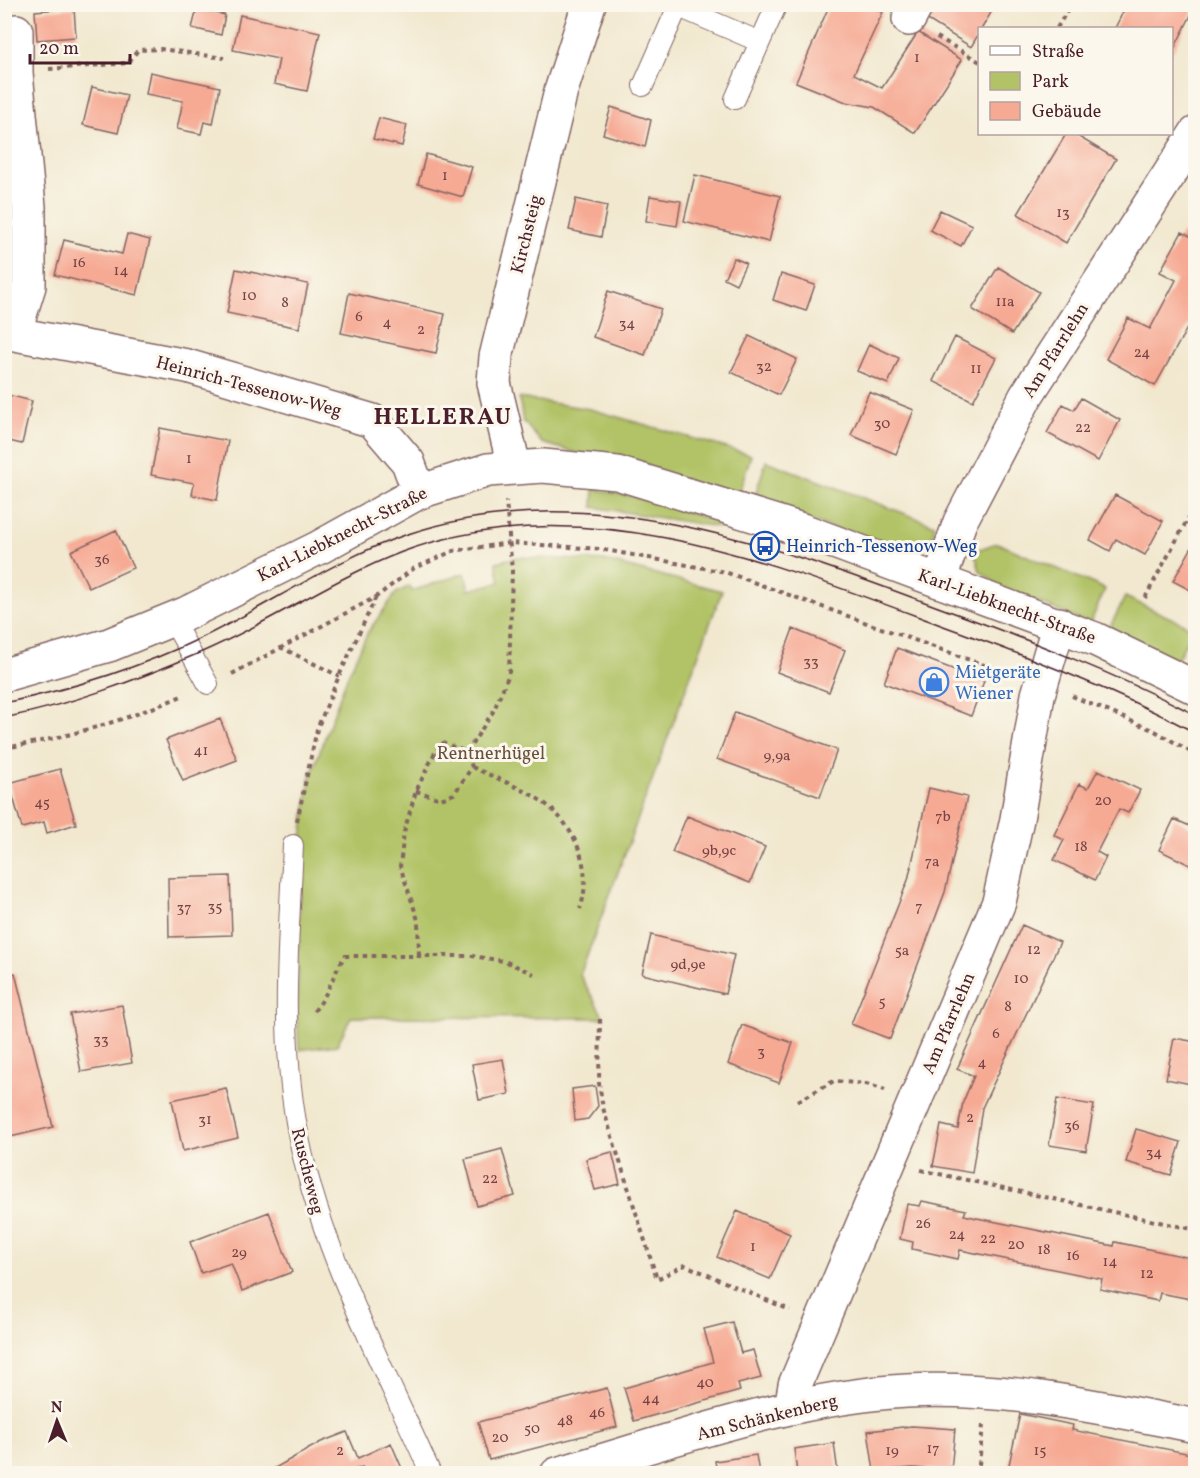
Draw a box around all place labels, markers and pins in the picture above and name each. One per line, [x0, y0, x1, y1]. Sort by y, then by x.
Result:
bus stop icon: Heinrich-Tessenow-Weg [749, 530, 781, 562]
place label: Heinrich-Tessenow-Weg [786, 535, 978, 560]
place label: Mietgeräte Wiener [955, 661, 1041, 707]
shop icon: Mietgeräte Wiener [918, 666, 950, 698]

